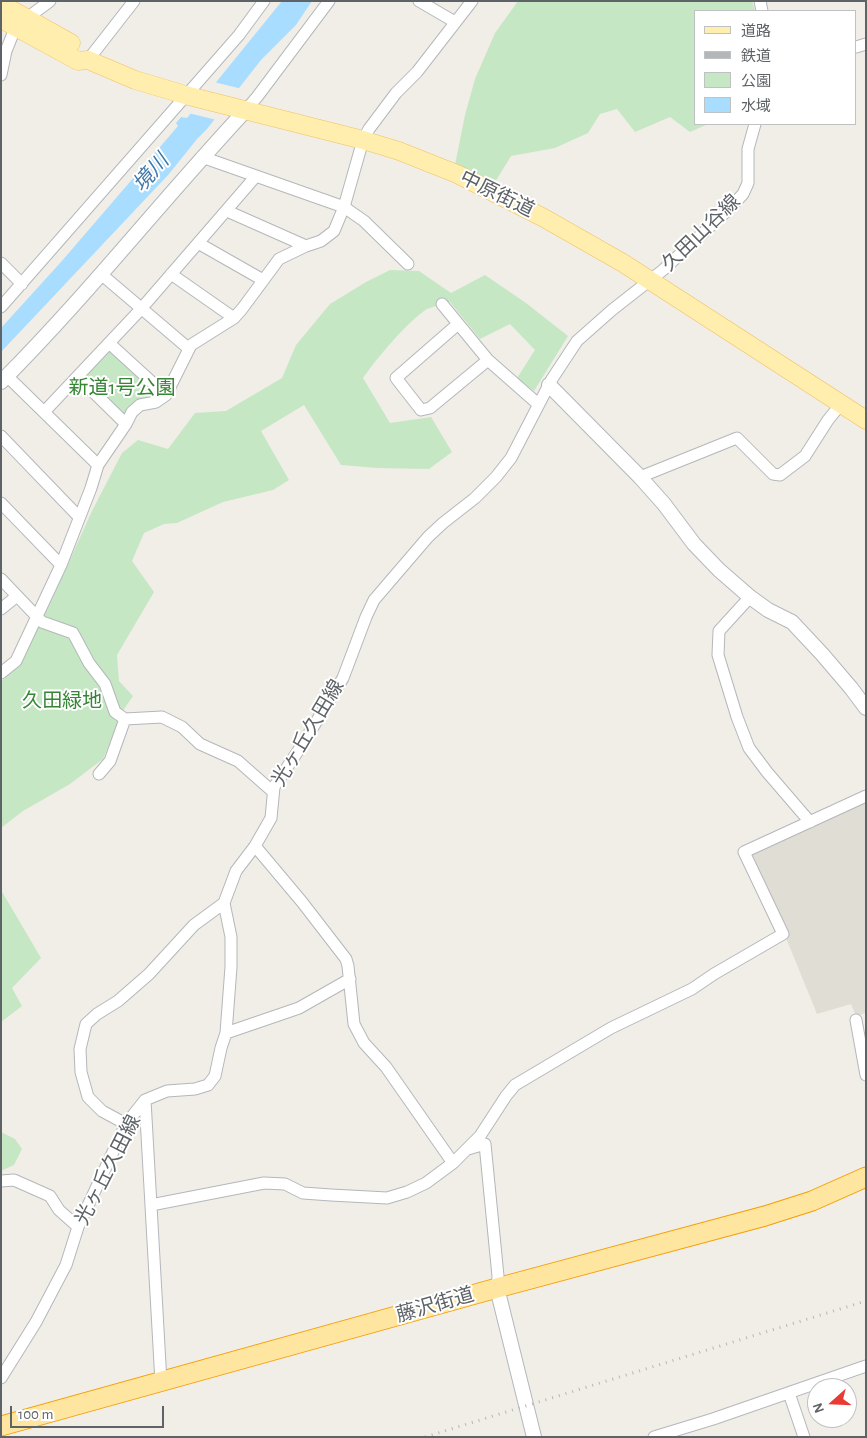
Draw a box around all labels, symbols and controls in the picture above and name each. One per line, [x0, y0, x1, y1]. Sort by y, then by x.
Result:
legend [694, 10, 857, 125]
text: 道路 [741, 24, 771, 39]
text: 鉄道 [741, 49, 771, 64]
text: 公園 [741, 74, 771, 89]
text: 水域 [741, 99, 771, 114]
water label: 境川 [128, 149, 174, 197]
street label: 中原街道 [456, 166, 538, 222]
street label: 久田山谷線 [657, 190, 745, 276]
park label: 新道1号公園 [69, 376, 175, 400]
street label: 光ヶ丘久田線 [267, 675, 349, 791]
park label: 久田緑地 [22, 689, 102, 713]
street label: 光ヶ丘久田線 [70, 1111, 146, 1229]
street label: 藤沢街道 [393, 1282, 477, 1328]
north arrow [807, 1378, 857, 1428]
scale bar [12, 1396, 166, 1428]
text: N [811, 1401, 827, 1415]
text: 100 m [18, 1407, 53, 1422]

